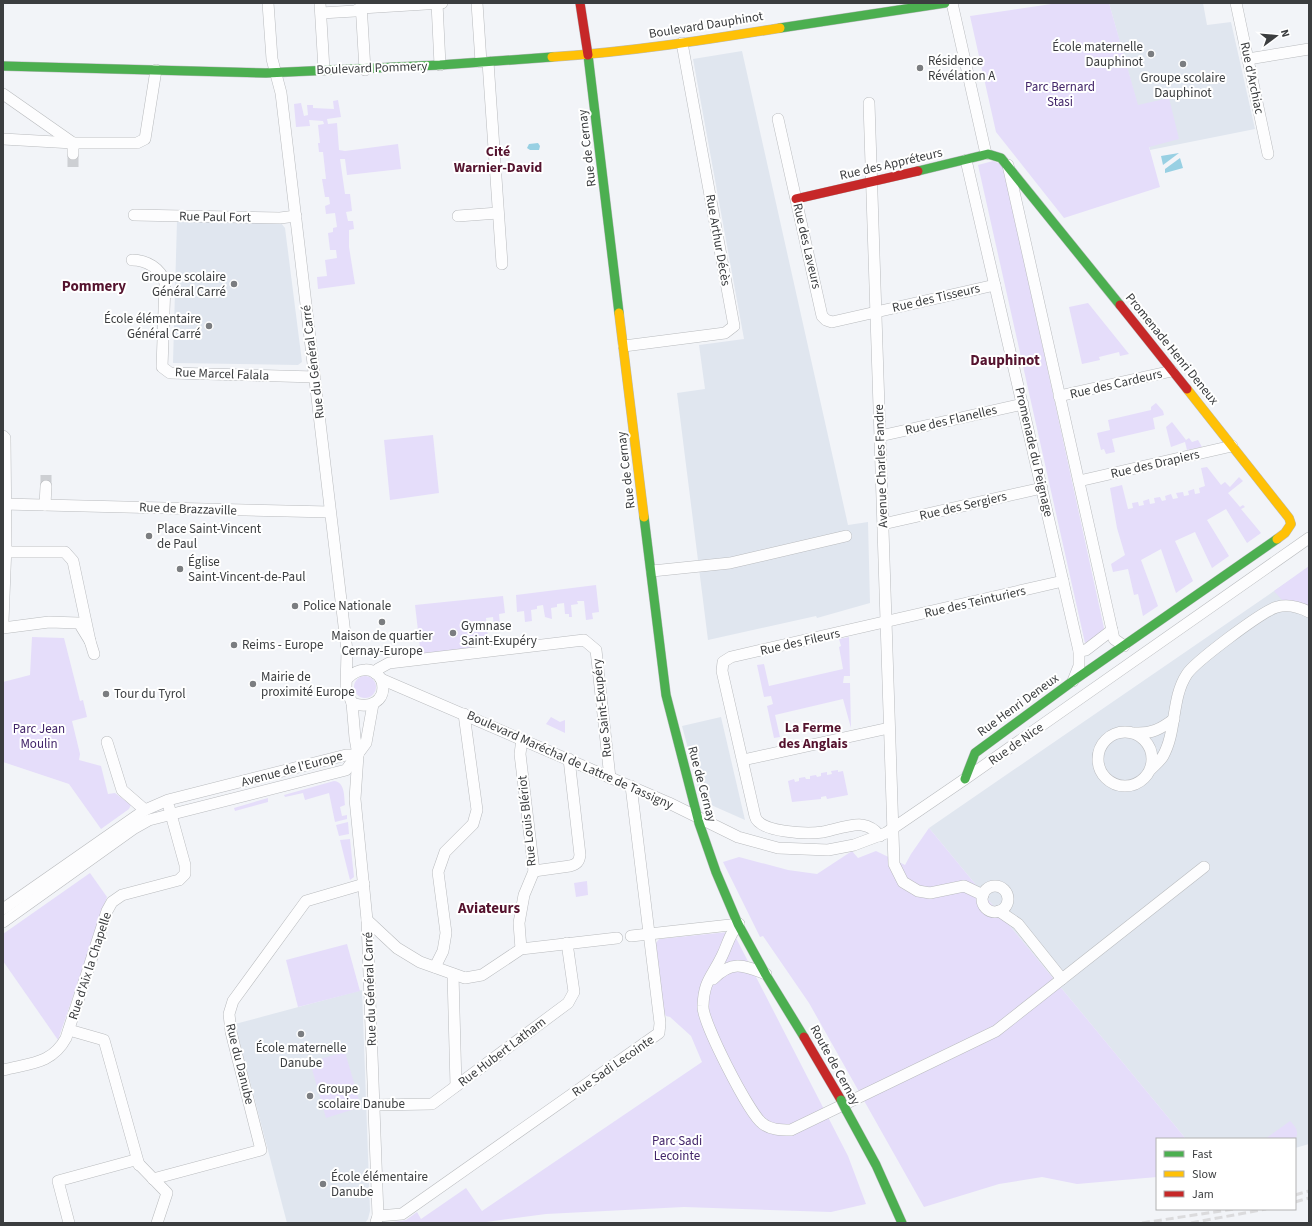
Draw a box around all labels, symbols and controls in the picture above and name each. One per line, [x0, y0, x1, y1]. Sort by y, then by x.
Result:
street label: Boulevard Dauphinot [648, 7, 765, 43]
north arrow [1256, 16, 1296, 56]
text: N [1277, 28, 1293, 39]
place label: École maternelle Dauphinot [1052, 38, 1144, 71]
street label: Rue d'Archiac [1236, 40, 1268, 116]
marker: École maternelle Dauphinot [1146, 49, 1156, 59]
place label: Résidence Révélation A [928, 52, 996, 85]
street label: Boulevard Pommery [316, 57, 428, 79]
marker: Groupe scolaire Dauphinot [1178, 59, 1188, 69]
marker: Résidence Révélation A [915, 63, 925, 73]
place label: Groupe scolaire Dauphinot [1141, 69, 1225, 102]
park label: Parc Bernard Stasi [1025, 78, 1095, 111]
street label: Rue de Cernay [573, 108, 601, 188]
district label: Cité Warnier-David [454, 142, 542, 178]
street label: Rue des Appréteurs [838, 143, 945, 185]
street label: Rue Arthur Décès [701, 193, 735, 288]
street label: Rue des Laveurs [788, 201, 826, 291]
street label: Rue Paul Fort [179, 207, 252, 227]
place label: Groupe scolaire Général Carré [141, 268, 226, 301]
district label: Pommery [62, 276, 126, 297]
marker: Groupe scolaire Général Carré [229, 279, 239, 289]
street label: Rue des Tisseurs [890, 279, 982, 317]
street label: Promenade Henri Deneux [1121, 289, 1223, 409]
street label: Rue du Général Carré [297, 304, 329, 420]
place label: École élémentaire Général Carré [104, 310, 201, 343]
marker: École élémentaire Général Carré [204, 321, 214, 331]
district label: Dauphinot [970, 350, 1040, 371]
street label: Rue Marcel Falala [175, 363, 269, 385]
street label: Rue des Cardeurs [1068, 365, 1164, 403]
street label: Promenade du Peignage [1010, 385, 1058, 519]
street label: Rue des Flanelles [903, 401, 999, 439]
street label: Avenue Charles Fandre [870, 404, 892, 528]
street label: Rue de Cernay [612, 430, 640, 510]
street label: Rue des Drapiers [1109, 445, 1202, 483]
street label: Rue des Sergiers [918, 487, 1009, 525]
street label: Rue de Brazzaville [139, 498, 237, 520]
place label: Place Saint-Vincent de Paul [157, 520, 262, 553]
marker: Place Saint-Vincent de Paul [144, 531, 154, 541]
place label: Église Saint-Vincent-de-Paul [188, 553, 306, 586]
marker: Église Saint-Vincent-de-Paul [175, 564, 185, 574]
street label: Rue des Teinturiers [922, 581, 1028, 622]
place label: Police Nationale [303, 597, 391, 615]
marker: Police Nationale [290, 601, 300, 611]
marker: Maison de quartier Cernay-Europe [377, 617, 387, 627]
place label: Gymnase Saint-Exupéry [461, 617, 537, 650]
street label: Rue des Fileurs [758, 624, 842, 660]
place label: Maison de quartier Cernay-Europe [331, 627, 433, 660]
marker: Gymnase Saint-Exupéry [448, 628, 458, 638]
place label: Reims - Europe [242, 636, 323, 654]
marker: Reims - Europe [229, 640, 239, 650]
street label: Rue Saint-Exupéry [588, 658, 616, 758]
place label: Mairie de proximité Europe [261, 668, 355, 701]
street label: Rue Henri Deneux [974, 669, 1063, 741]
marker: Mairie de proximité Europe [248, 679, 258, 689]
place label: Tour du Tyrol [114, 685, 186, 703]
marker: Tour du Tyrol [101, 689, 111, 699]
street label: Boulevard Maréchal de Lattre de Tassigny [464, 706, 676, 814]
district label: La Ferme des Anglais [778, 718, 848, 754]
street label: Rue de Nice [985, 718, 1047, 770]
park label: Parc Jean Moulin [13, 720, 65, 753]
street label: Rue de Cernay [683, 744, 721, 824]
street label: Avenue de l'Europe [239, 747, 345, 791]
street label: Rue Louis Blériot [513, 774, 541, 867]
district label: Aviateurs [457, 898, 520, 919]
street label: Rue d'Aix la Chapelle [64, 910, 116, 1022]
street label: Rue du Général Carré [359, 932, 381, 1046]
street label: Rue Hubert Latham [454, 1013, 550, 1091]
street label: Rue du Danube [221, 1022, 259, 1106]
street label: Route de Cernay [806, 1022, 864, 1108]
marker: École maternelle Danube [296, 1029, 306, 1039]
street label: Rue Sadi Lecointe [568, 1031, 658, 1101]
place label: École maternelle Danube [256, 1039, 346, 1072]
place label: Groupe scolaire Danube [318, 1080, 405, 1113]
marker: Groupe scolaire Danube [305, 1091, 315, 1101]
park label: Parc Sadi Lecointe [652, 1132, 702, 1165]
legend [1156, 1138, 1296, 1210]
text: Fast [1192, 1146, 1212, 1163]
text: Slow [1192, 1166, 1217, 1183]
place label: École élémentaire Danube [331, 1168, 428, 1201]
marker: École élémentaire Danube [318, 1179, 328, 1189]
text: Jam [1192, 1186, 1214, 1203]

